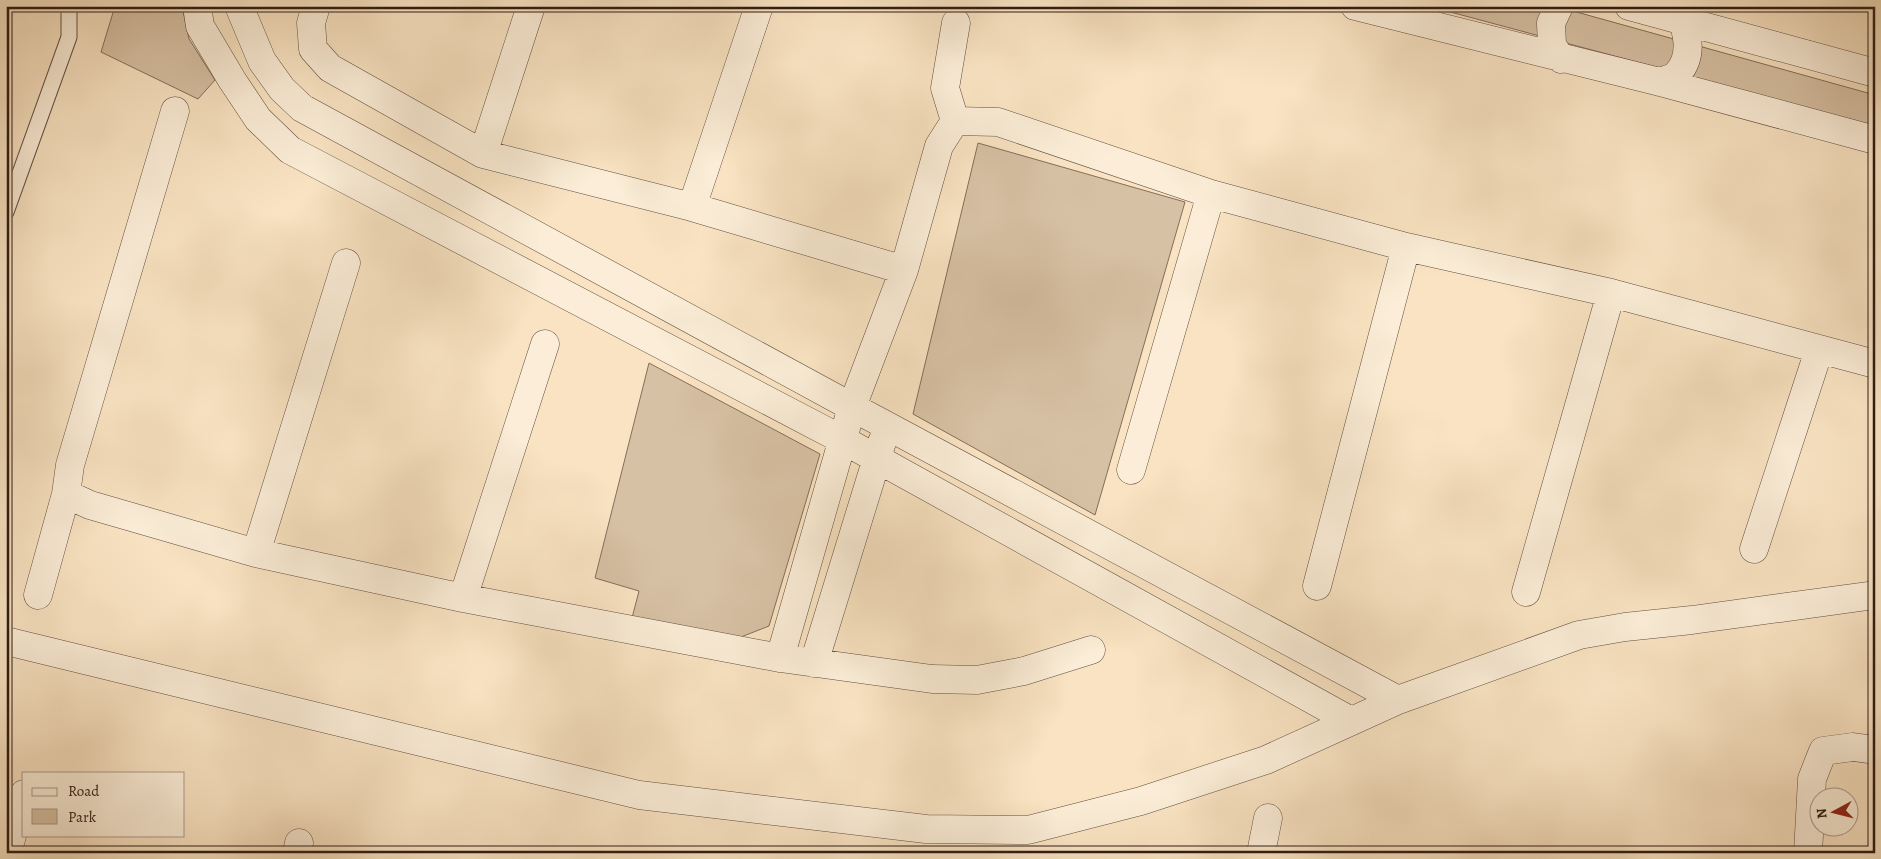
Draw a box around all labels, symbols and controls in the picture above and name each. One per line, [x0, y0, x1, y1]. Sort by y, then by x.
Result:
legend [22, 772, 185, 836]
text: Road [68, 781, 100, 801]
north arrow [1808, 786, 1858, 836]
text: Park [68, 807, 97, 827]
text: N [1812, 807, 1832, 820]

